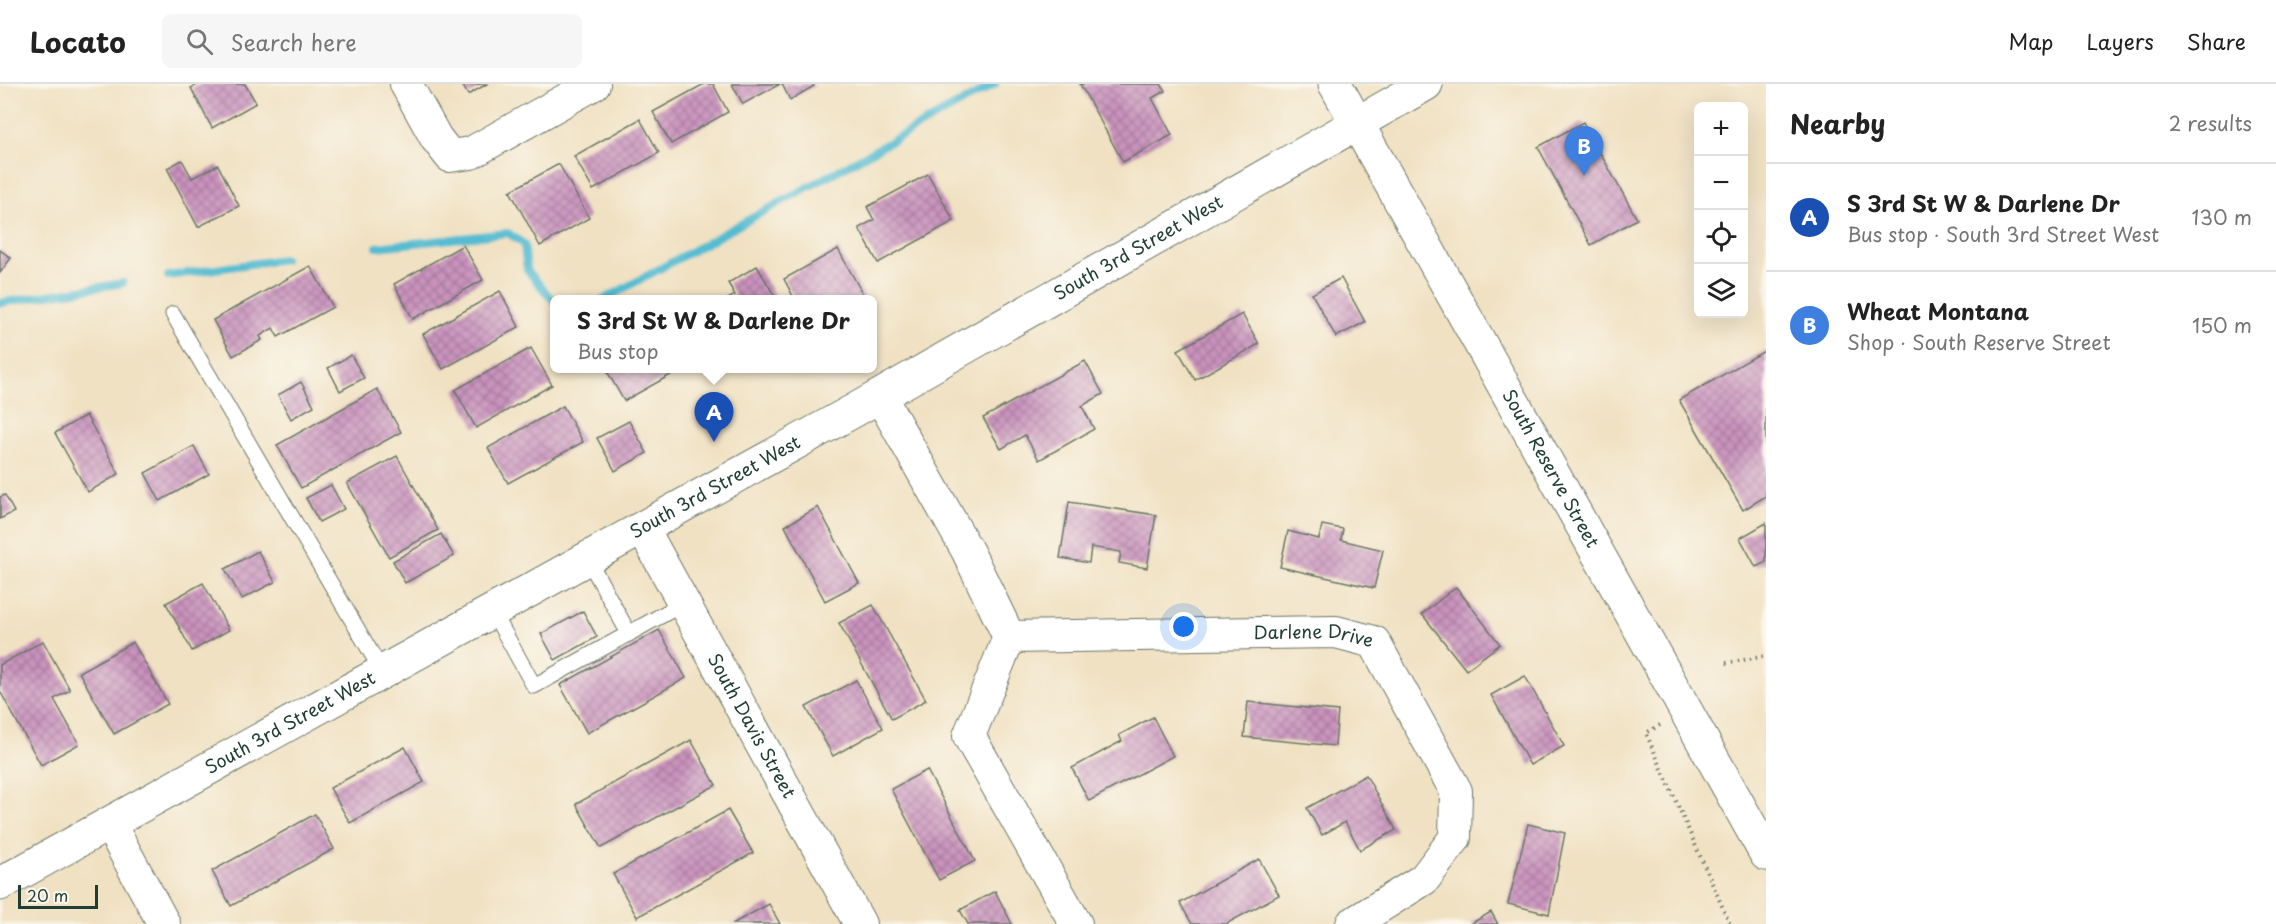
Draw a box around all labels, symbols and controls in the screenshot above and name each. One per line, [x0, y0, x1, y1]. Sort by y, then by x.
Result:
search box [162, 14, 582, 68]
text: Locato [30, 20, 126, 63]
icon: search [183, 25, 216, 58]
text: Search here [231, 25, 357, 58]
text: Map [2009, 25, 2053, 57]
text: Layers [2086, 25, 2154, 57]
text: Share [2187, 25, 2246, 57]
map controls [1694, 102, 1748, 318]
button: + [1694, 102, 1748, 156]
text: Nearby [1790, 104, 1885, 143]
text: 2 results [2169, 108, 2252, 138]
pin: B [1564, 126, 1604, 176]
button: − [1694, 156, 1748, 210]
text: S 3rd St W & Darlene Dr [1847, 186, 2120, 219]
street label: South 3rd Street West [1048, 188, 1227, 306]
text: A [1802, 202, 1817, 232]
text: 130 m [2192, 202, 2252, 232]
button: locate [1694, 210, 1748, 264]
text: Bus stop · South 3rd Street West [1847, 219, 2159, 249]
button: layers [1694, 264, 1748, 318]
text: Wheat Montana [1847, 294, 2029, 327]
popup [550, 295, 877, 373]
text: S 3rd St W & Darlene Dr [577, 303, 850, 336]
text: B [1803, 310, 1816, 340]
text: 150 m [2192, 310, 2252, 340]
text: Shop · South Reserve Street [1847, 327, 2111, 357]
text: Bus stop [577, 336, 659, 366]
street label: South Reserve Street [1497, 384, 1607, 552]
pin: A [694, 392, 734, 442]
street label: South 3rd Street West [625, 428, 805, 544]
your location [1169, 612, 1198, 641]
street label: Darlene Drive [1253, 617, 1377, 653]
street label: South Davis Street [702, 648, 803, 803]
street label: South 3rd Street West [200, 664, 380, 780]
scale bar [18, 882, 98, 910]
text: 20 m [27, 883, 68, 907]

